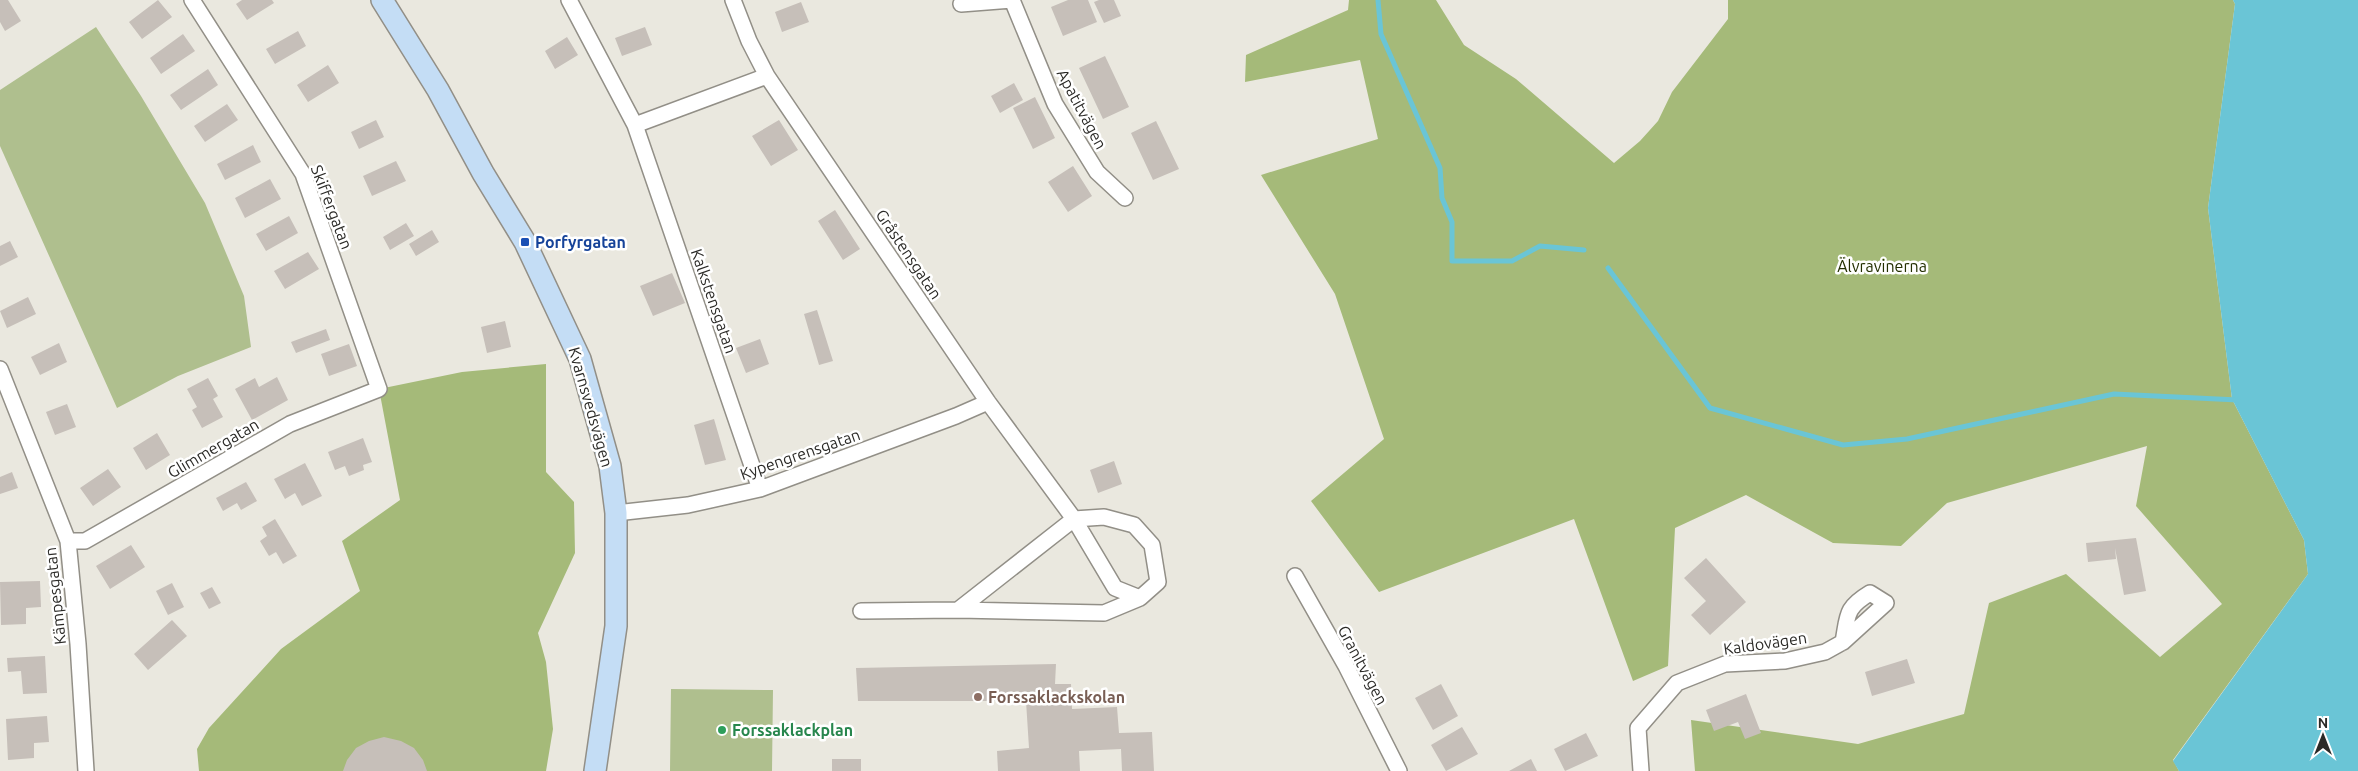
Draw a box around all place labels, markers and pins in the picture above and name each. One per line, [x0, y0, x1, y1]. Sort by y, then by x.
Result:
place label: Porfyrgatan [535, 233, 626, 251]
marker: Porfyrgatan [519, 236, 531, 248]
place label: Forssaklackskolan [988, 688, 1125, 706]
marker: Forssaklackskolan [972, 691, 984, 703]
place label: Forssaklackplan [732, 721, 853, 739]
marker: Forssaklackplan [716, 724, 728, 736]

